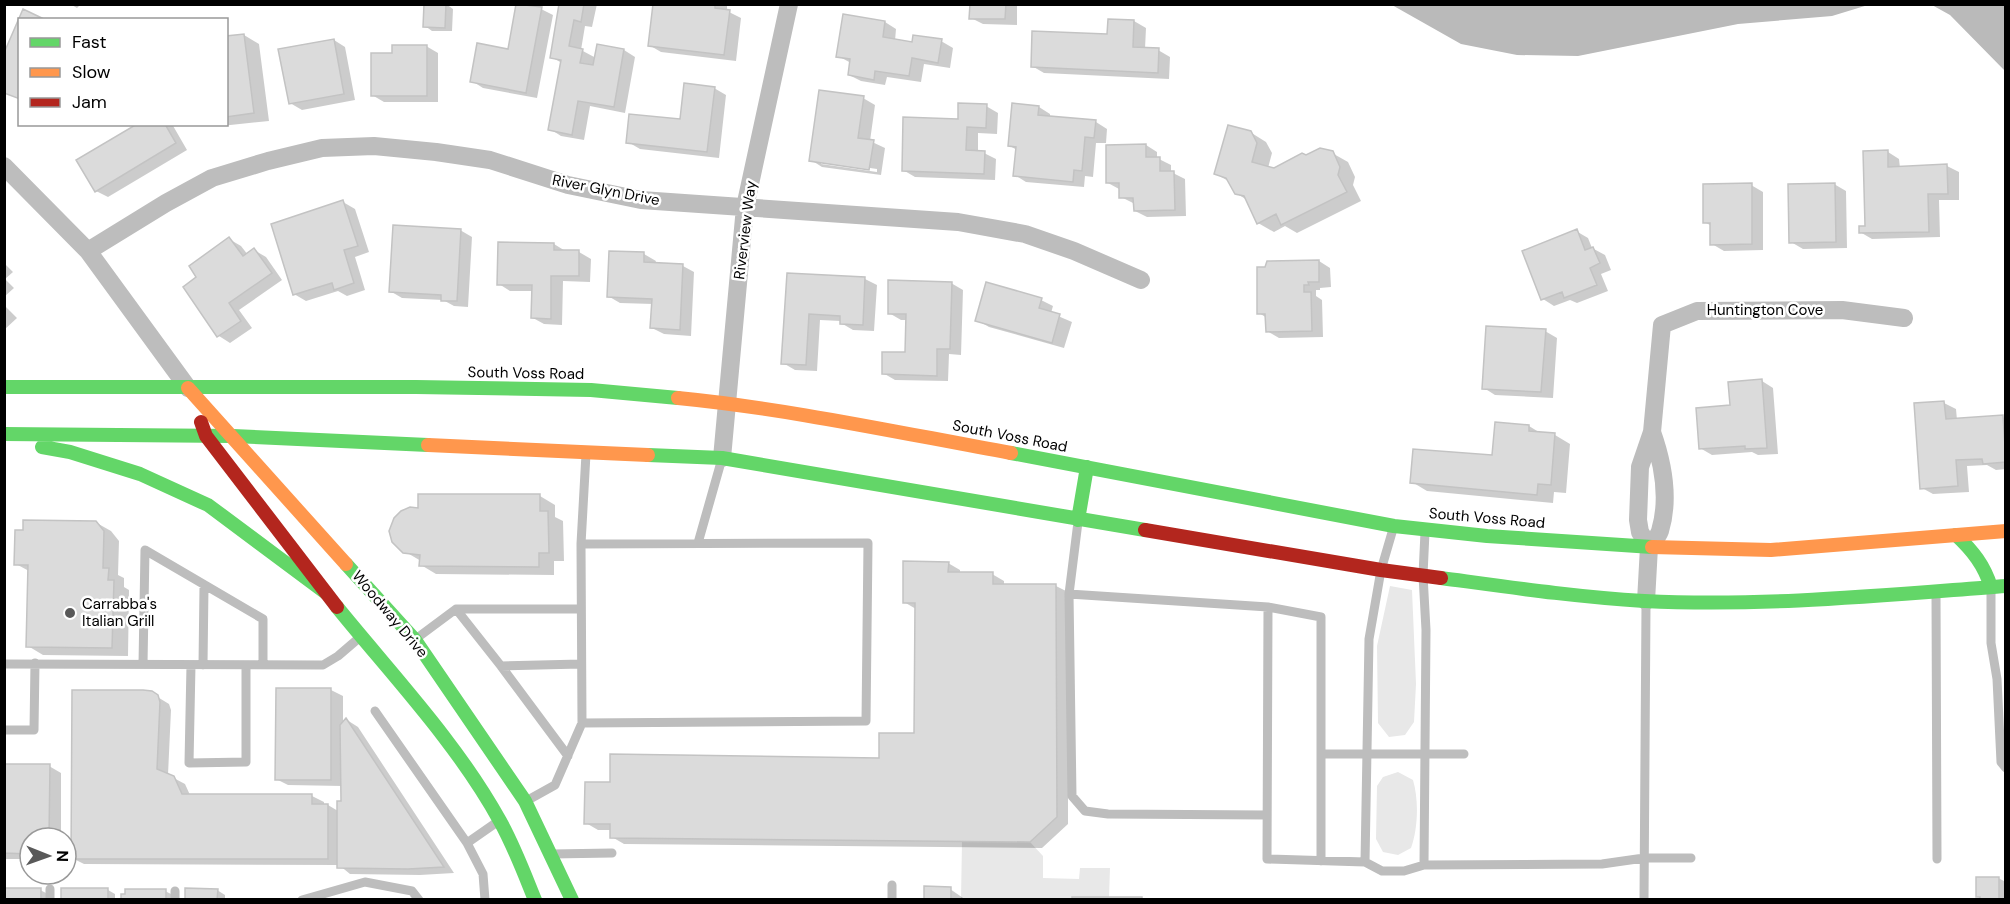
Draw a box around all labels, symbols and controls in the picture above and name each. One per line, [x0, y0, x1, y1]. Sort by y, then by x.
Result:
legend [18, 18, 228, 126]
text: Fast [72, 30, 107, 54]
text: Slow [72, 60, 111, 84]
text: Jam [72, 90, 107, 114]
street label: River Glyn Drive [550, 170, 662, 210]
street label: Riverview Way [729, 179, 761, 281]
street label: Huntington Cove [1707, 300, 1823, 320]
street label: South Voss Road [468, 362, 584, 384]
street label: South Voss Road [951, 415, 1069, 457]
street label: South Voss Road [1428, 503, 1546, 533]
street label: Woodway Drive [348, 566, 432, 662]
place label: Carrabba's Italian Grill [82, 594, 157, 631]
marker: Carrabba's Italian Grill [63, 606, 77, 620]
north arrow [18, 826, 78, 886]
text: N [52, 850, 73, 862]

